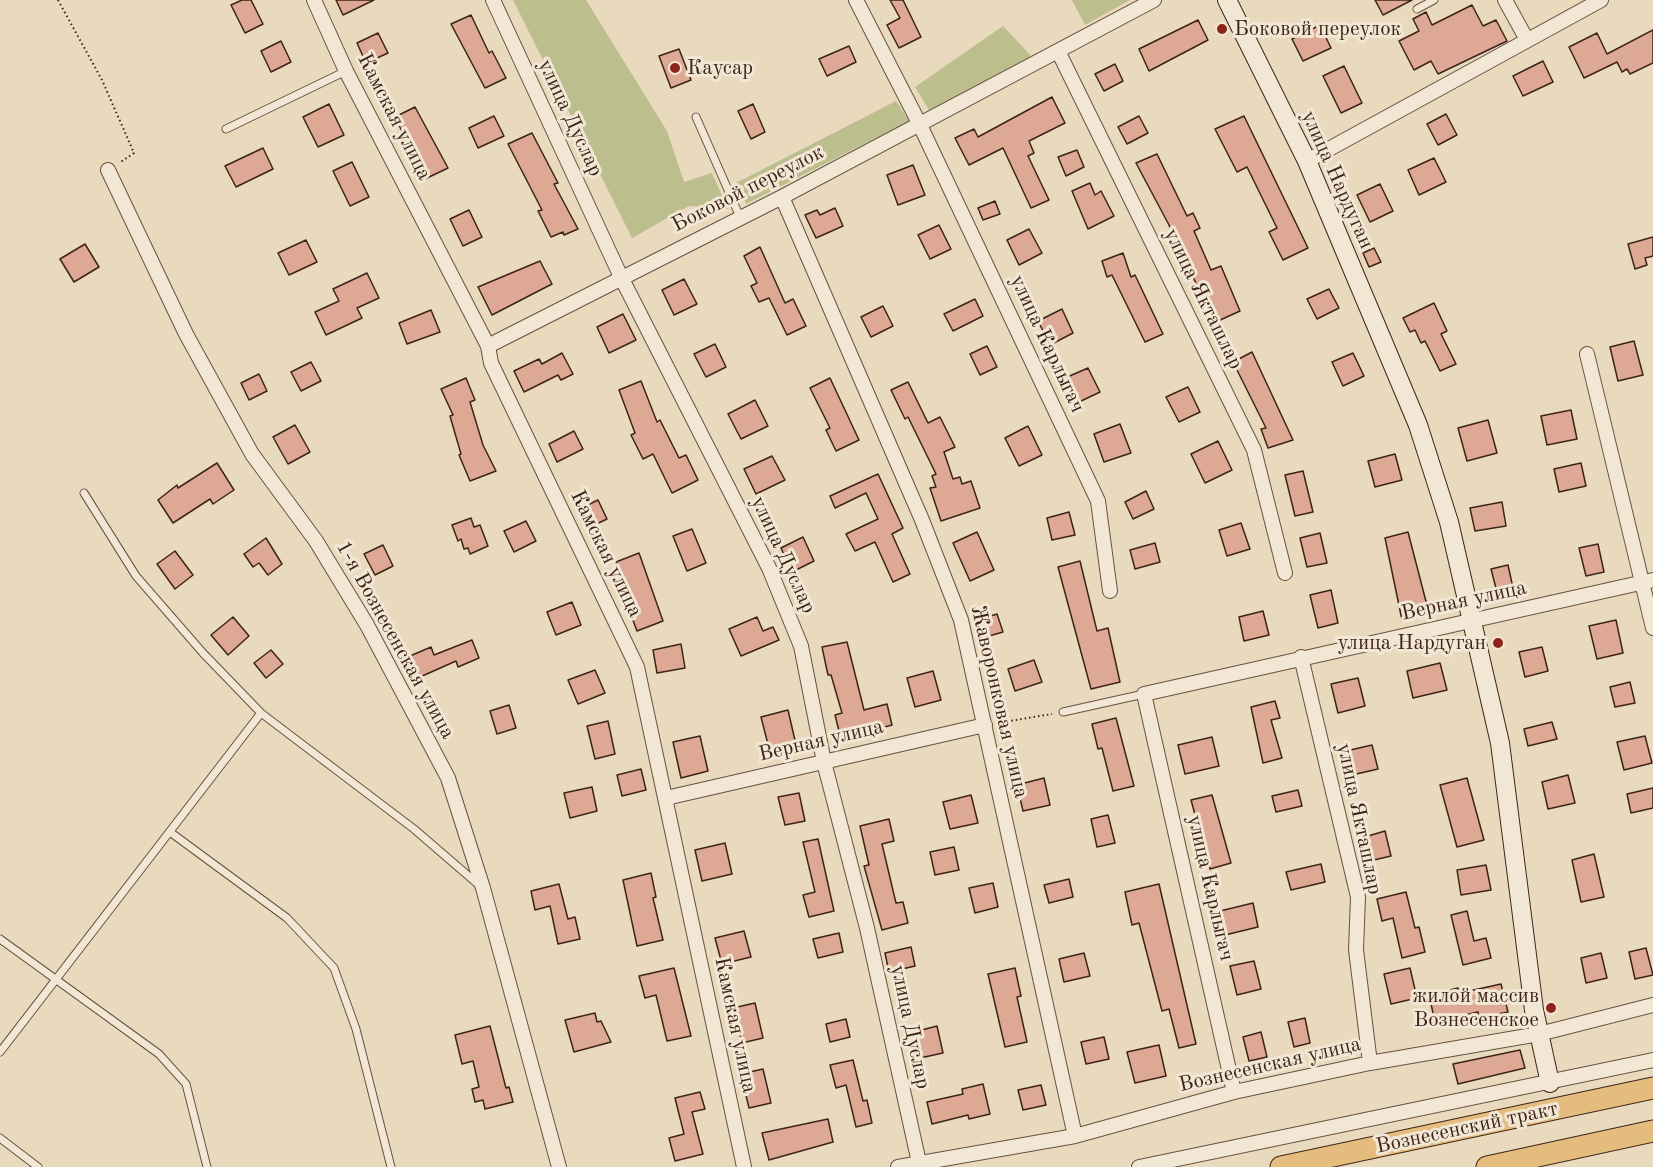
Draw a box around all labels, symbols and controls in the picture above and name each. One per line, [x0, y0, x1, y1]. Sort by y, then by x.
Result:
place label: Боковой переулок [1234, 16, 1401, 42]
marker: Боковой переулок [1215, 22, 1229, 36]
street label: Камская улица [351, 50, 437, 184]
street label: улица Дуслар [532, 55, 608, 181]
place label: Каусар [687, 55, 753, 81]
marker: Каусар [668, 61, 682, 75]
street label: улица Нардуган [1295, 107, 1379, 253]
street label: Боковой переулок [668, 140, 828, 238]
street label: улица Якташлар [1158, 224, 1248, 374]
street label: улица Карлыгач [1004, 271, 1090, 417]
street label: Камская улица [564, 486, 648, 622]
street label: улица Дуслар [745, 492, 821, 618]
street label: 1-я Вознесенская улица [330, 536, 460, 744]
street label: Верная улица [1399, 575, 1529, 627]
street label: Жаворонковая улица [965, 603, 1033, 801]
place label: улица Нардуган [1337, 630, 1486, 656]
marker: улица Нардуган [1491, 636, 1505, 650]
street label: Верная улица [756, 714, 886, 768]
street label: улица Якташлар [1331, 741, 1387, 897]
street label: улица Карлыгач [1181, 813, 1239, 963]
street label: Камская улица [708, 955, 762, 1095]
street label: улица Дуслар [885, 963, 935, 1091]
place label: жилой массив Вознесенское [1412, 983, 1539, 1033]
marker: жилой массив Вознесенское [1544, 1001, 1558, 1015]
street label: Вознесенская улица [1176, 1032, 1364, 1098]
street label: Вознесенский тракт [1374, 1096, 1560, 1160]

